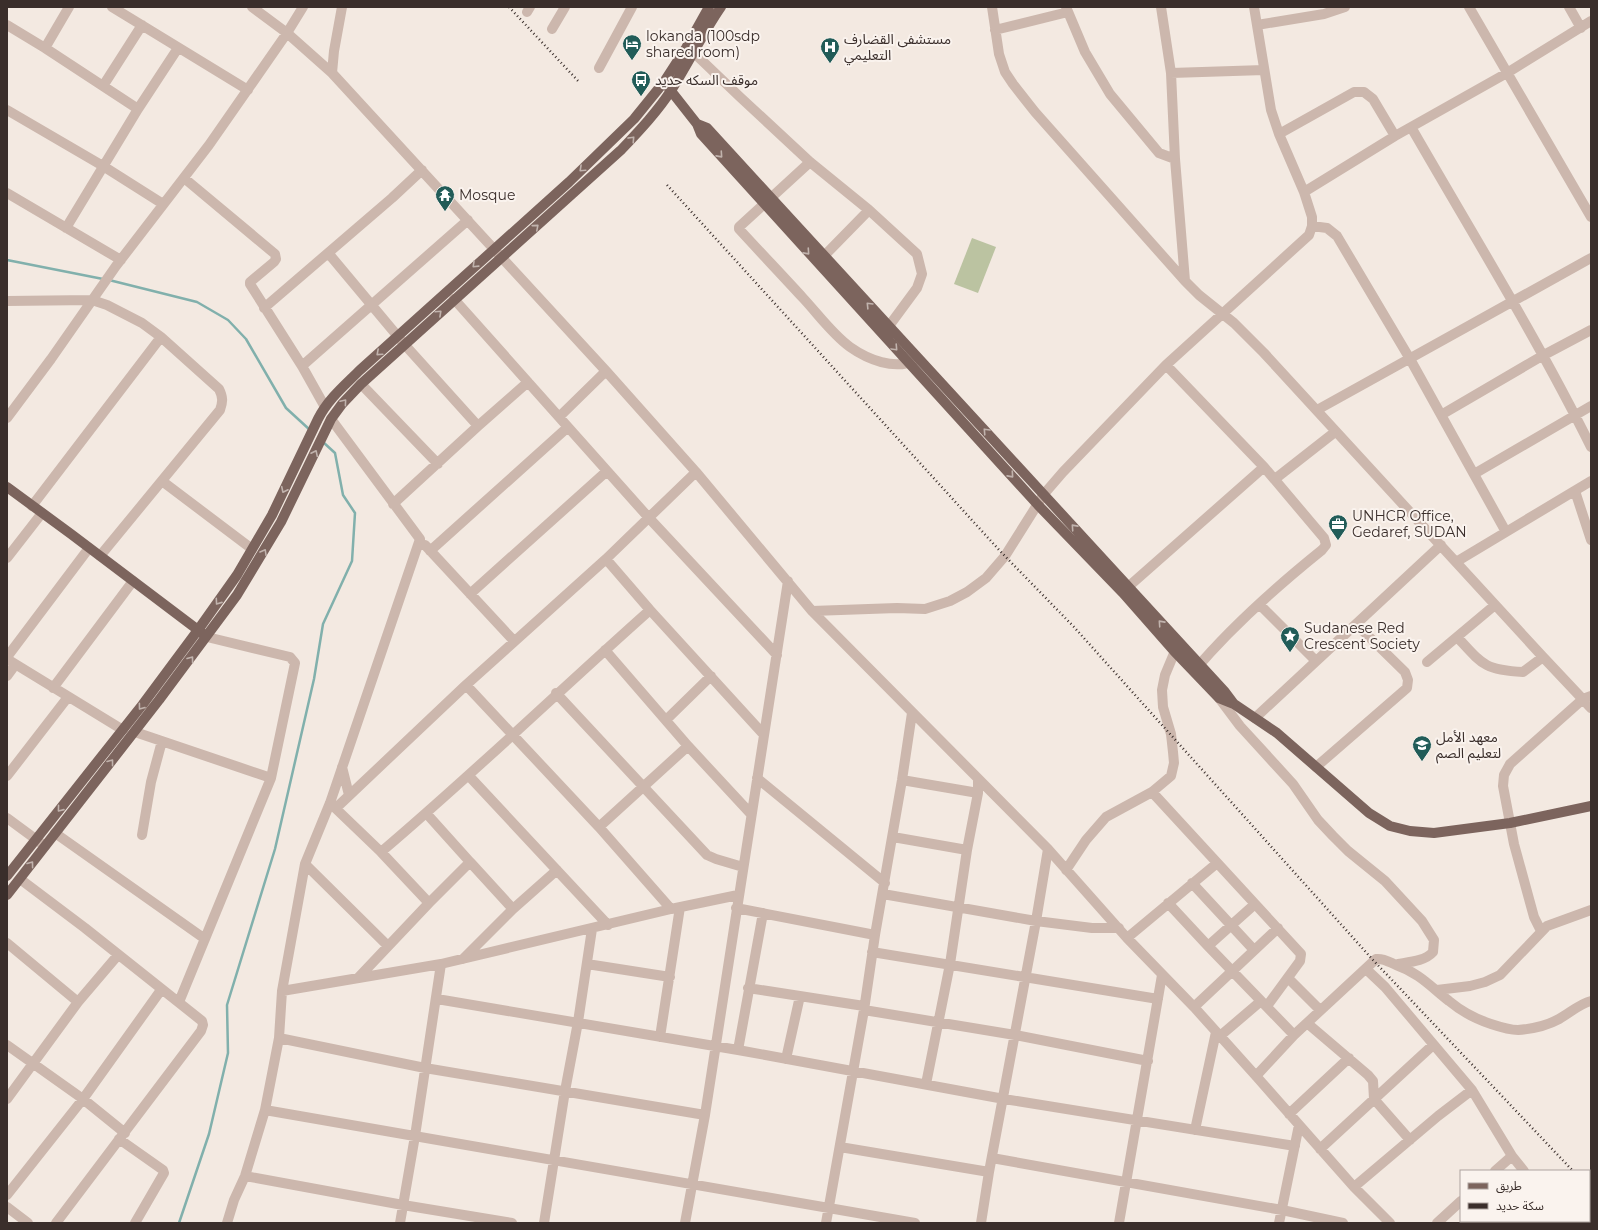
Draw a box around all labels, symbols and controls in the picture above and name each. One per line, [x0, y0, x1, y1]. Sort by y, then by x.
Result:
place label: lokanda (100sdp shared room) [646, 27, 760, 61]
place label: مستشفى القضارف التعليمي [844, 30, 951, 66]
hotel icon: lokanda (100sdp shared room) [621, 33, 643, 61]
hospital icon: مستشفى القضارف التعليمي [819, 36, 841, 64]
bus stop icon: موقف السكه حديد [630, 69, 652, 97]
place label: موقف السكه حديد [655, 71, 758, 89]
one-way arrow [627, 136, 635, 144]
one-way arrow [715, 150, 723, 158]
one-way arrow [580, 164, 587, 171]
temple icon: Mosque [434, 184, 456, 212]
place label: Mosque [459, 186, 515, 204]
one-way arrow [532, 224, 539, 231]
one-way arrow [802, 247, 810, 255]
one-way arrow [472, 261, 480, 268]
one-way arrow [866, 302, 874, 310]
one-way arrow [434, 310, 442, 318]
one-way arrow [890, 343, 897, 351]
one-way arrow [376, 348, 384, 355]
one-way arrow [340, 399, 347, 406]
one-way arrow [983, 428, 991, 436]
one-way arrow [310, 450, 318, 458]
one-way arrow [1006, 470, 1013, 477]
one-way arrow [281, 486, 289, 494]
place label: UNHCR Office, Gedaref, SUDAN [1352, 507, 1467, 541]
office icon: UNHCR Office, Gedaref, SUDAN [1327, 513, 1349, 541]
one-way arrow [1071, 524, 1078, 532]
one-way arrow [260, 549, 267, 556]
one-way arrow [216, 598, 223, 605]
place label: Sudanese Red Crescent Society [1304, 619, 1420, 653]
one-way arrow [1159, 620, 1166, 628]
place icon: Sudanese Red Crescent Society [1279, 625, 1301, 653]
one-way arrow [186, 657, 193, 664]
one-way arrow [138, 702, 145, 709]
place label: معهد الأمل لتعليم الصم [1436, 728, 1501, 764]
school or university icon: معهد الأمل لتعليم الصم [1411, 734, 1433, 762]
one-way arrow [106, 759, 113, 766]
one-way arrow [57, 804, 64, 811]
one-way arrow [26, 862, 33, 869]
legend [1460, 1170, 1590, 1222]
text: طريق [1496, 1178, 1522, 1194]
text: سكة حديد [1496, 1198, 1544, 1213]

